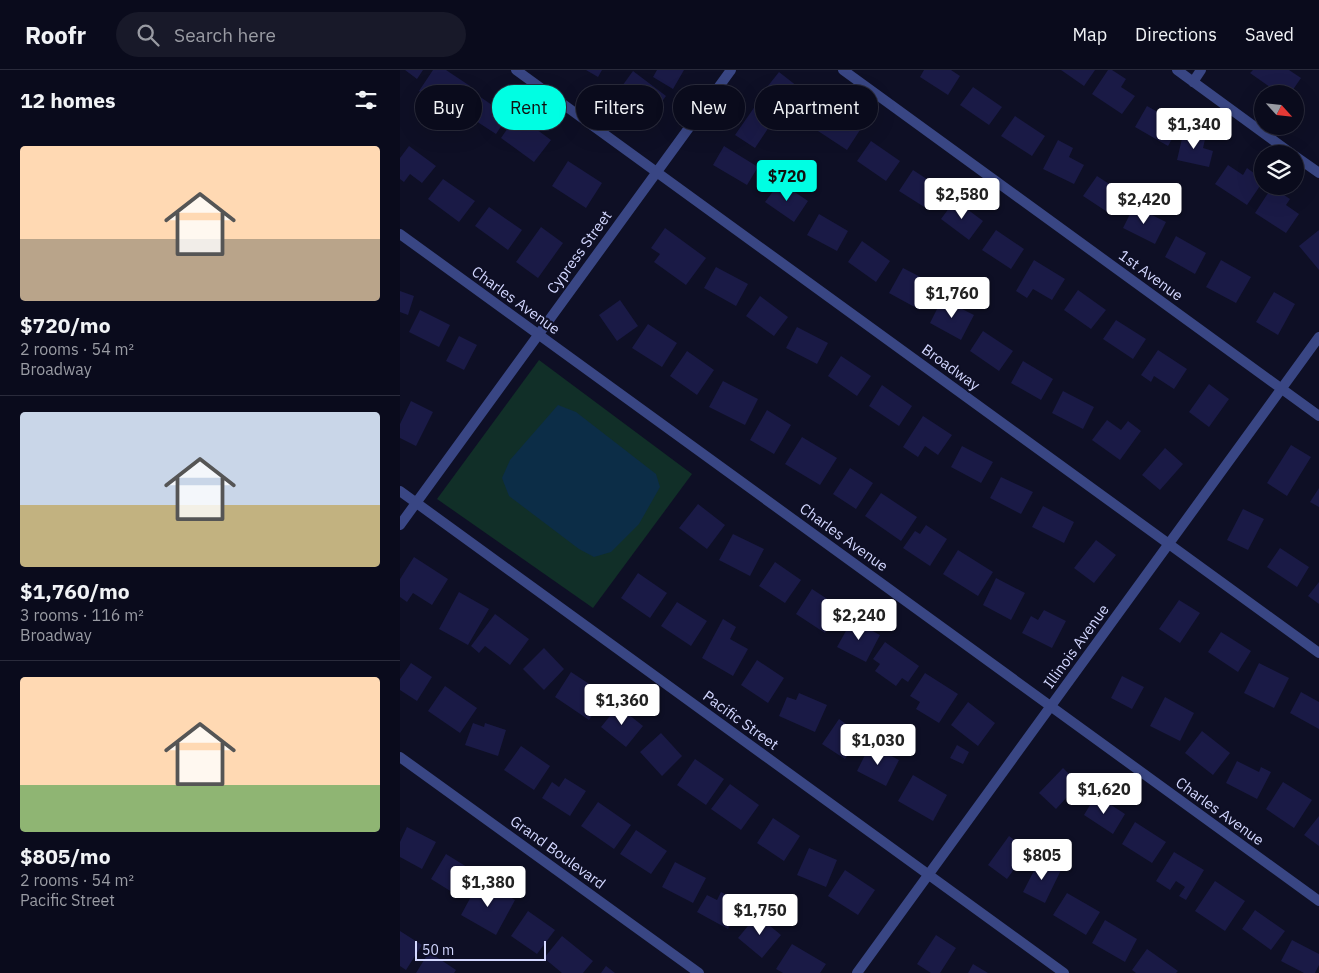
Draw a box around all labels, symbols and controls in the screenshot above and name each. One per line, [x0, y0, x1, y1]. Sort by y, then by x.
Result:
search box [116, 12, 466, 57]
text: Roofr [25, 19, 86, 51]
icon: search [134, 21, 162, 49]
text: Search here [174, 23, 276, 47]
text: Map [1072, 23, 1107, 46]
text: Directions [1135, 23, 1217, 46]
text: Saved [1245, 23, 1294, 46]
chip: Buy [415, 85, 482, 130]
chip: Rent [492, 85, 566, 130]
chip: Filters [576, 85, 663, 130]
chip: New [673, 85, 745, 130]
chip: Apartment [755, 85, 878, 130]
north arrow [1254, 85, 1304, 135]
map controls [1254, 85, 1304, 195]
text: 12 homes [20, 86, 116, 114]
icon: filters [352, 86, 380, 114]
pin: $1,340 [1153, 108, 1235, 150]
text: $1,340 [1168, 114, 1220, 134]
button: layers [1254, 145, 1304, 195]
pin: $720 [757, 160, 817, 202]
text: $720 [768, 166, 806, 186]
pin: $2,580 [921, 178, 1003, 220]
icon: home [155, 179, 245, 269]
pin: $2,420 [1103, 182, 1185, 225]
text: $2,580 [936, 184, 988, 204]
text: $2,420 [1118, 189, 1170, 209]
street label: Cypress Street [542, 207, 616, 297]
street label: 1st Avenue [1115, 245, 1187, 305]
street label: Charles Avenue [468, 262, 564, 338]
pin: $1,760 [911, 276, 993, 319]
text: $1,760 [926, 283, 978, 303]
text: $720/mo [20, 311, 111, 339]
text: 2 rooms · 54 m² [20, 339, 134, 359]
street label: Broadway [918, 340, 984, 395]
text: Broadway [20, 359, 92, 379]
icon: home [155, 444, 245, 534]
street label: Charles Avenue [796, 499, 892, 575]
text: $1,760/mo [20, 577, 130, 605]
pin: $2,240 [818, 598, 900, 641]
street label: Illinois Avenue [1039, 600, 1113, 692]
text: 3 rooms · 116 m² [20, 605, 144, 625]
text: $2,240 [833, 605, 885, 625]
text: Broadway [20, 625, 92, 645]
pin: $1,360 [581, 684, 663, 726]
street label: Pacific Street [699, 686, 783, 754]
text: $1,360 [596, 690, 648, 710]
icon: home [155, 709, 245, 799]
pin: $1,030 [837, 724, 919, 766]
text: $1,030 [852, 730, 904, 750]
pin: $1,620 [1063, 772, 1145, 815]
street label: Charles Avenue [1172, 773, 1268, 849]
text: $1,620 [1078, 779, 1130, 799]
street label: Grand Boulevard [507, 811, 609, 893]
pin: $805 [1012, 838, 1072, 881]
text: $805/mo [20, 842, 111, 870]
text: $805 [1023, 845, 1061, 865]
pin: $1,380 [447, 866, 529, 908]
text: 2 rooms · 54 m² [20, 870, 134, 890]
text: $1,380 [462, 872, 514, 892]
text: Pacific Street [20, 890, 115, 910]
pin: $1,750 [719, 894, 801, 936]
text: $1,750 [734, 900, 786, 920]
scale bar [415, 938, 546, 961]
text: 50 m [422, 941, 454, 959]

